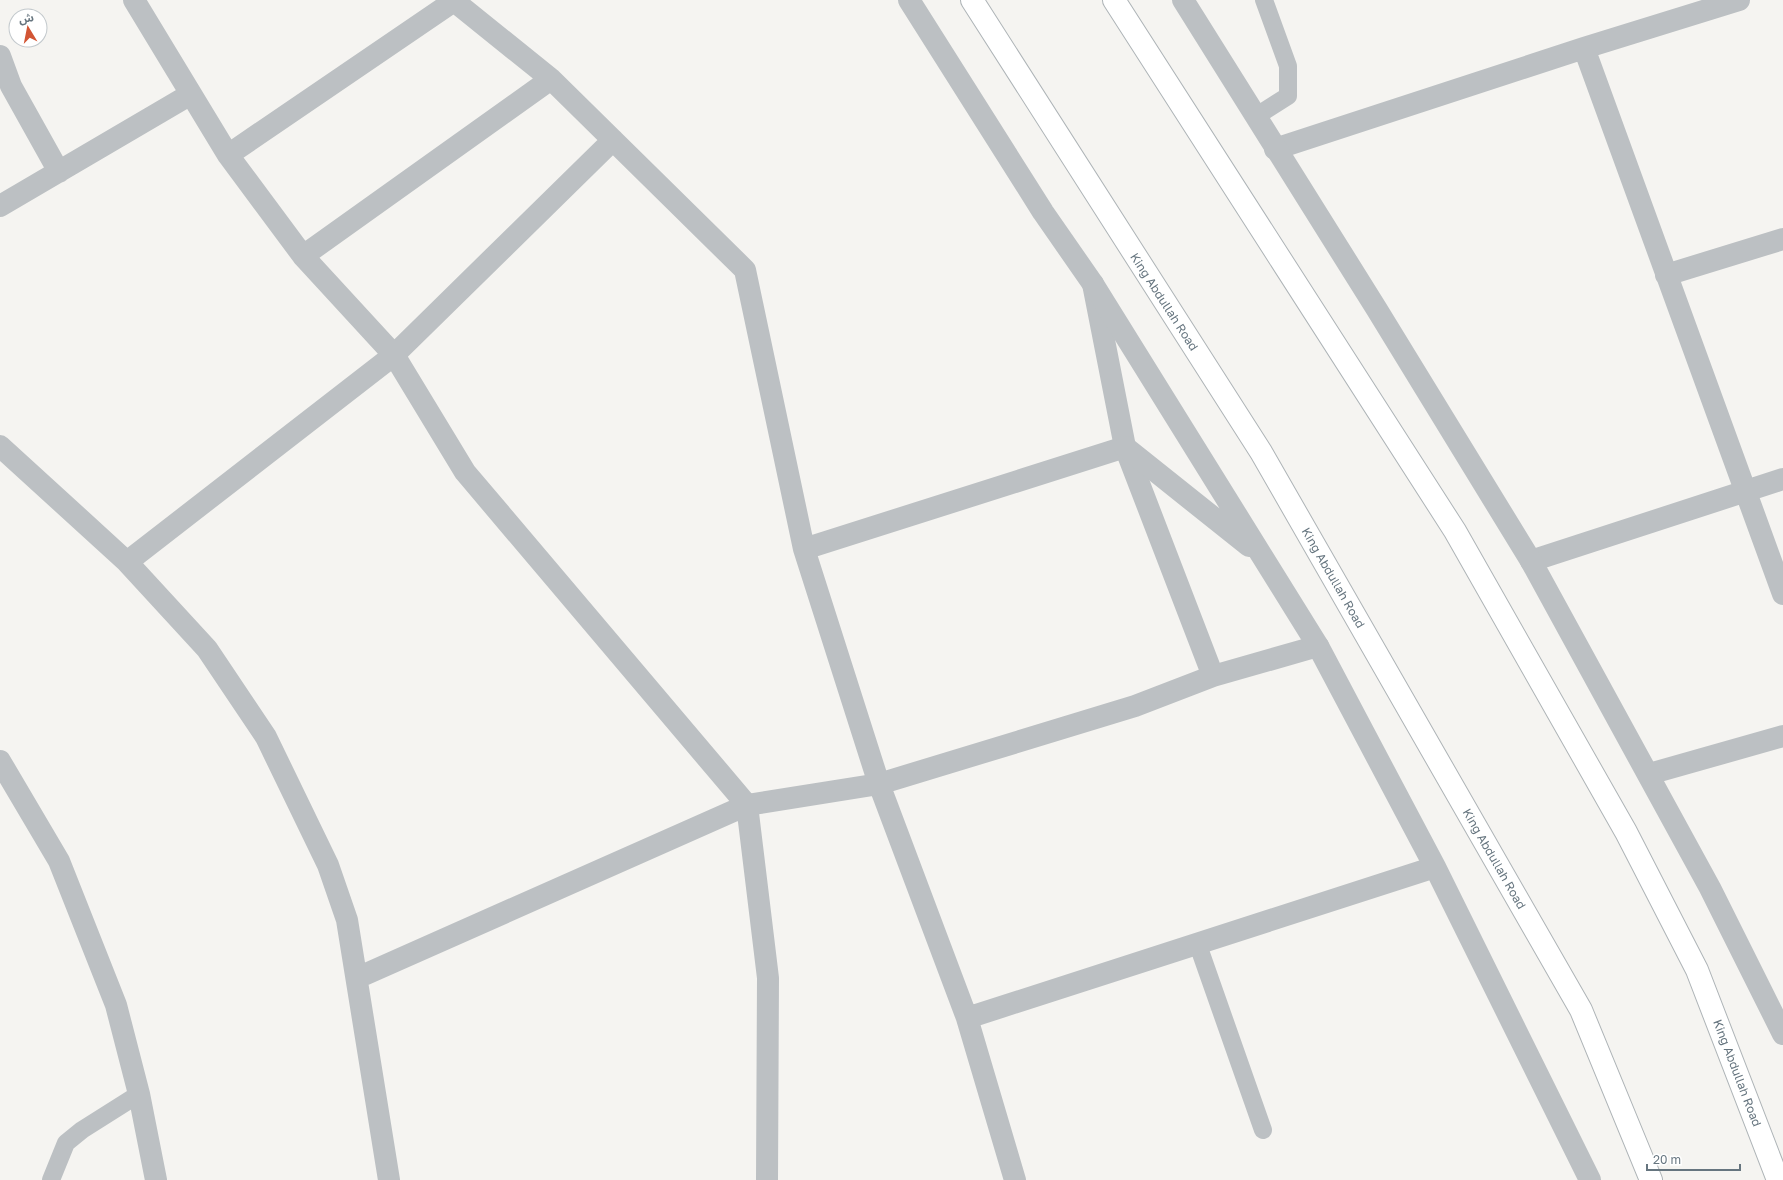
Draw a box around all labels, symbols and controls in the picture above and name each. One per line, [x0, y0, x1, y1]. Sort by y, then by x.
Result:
north arrow [8, 8, 48, 48]
text: ش [18, 10, 35, 26]
street label: King Abdullah Road [1127, 250, 1202, 353]
street label: King Abdullah Road [1299, 525, 1368, 631]
street label: King Abdullah Road [1460, 806, 1529, 912]
street label: King Abdullah Road [1710, 1017, 1765, 1129]
scale bar [1647, 1146, 1740, 1172]
text: 20 m [1653, 1152, 1681, 1167]

